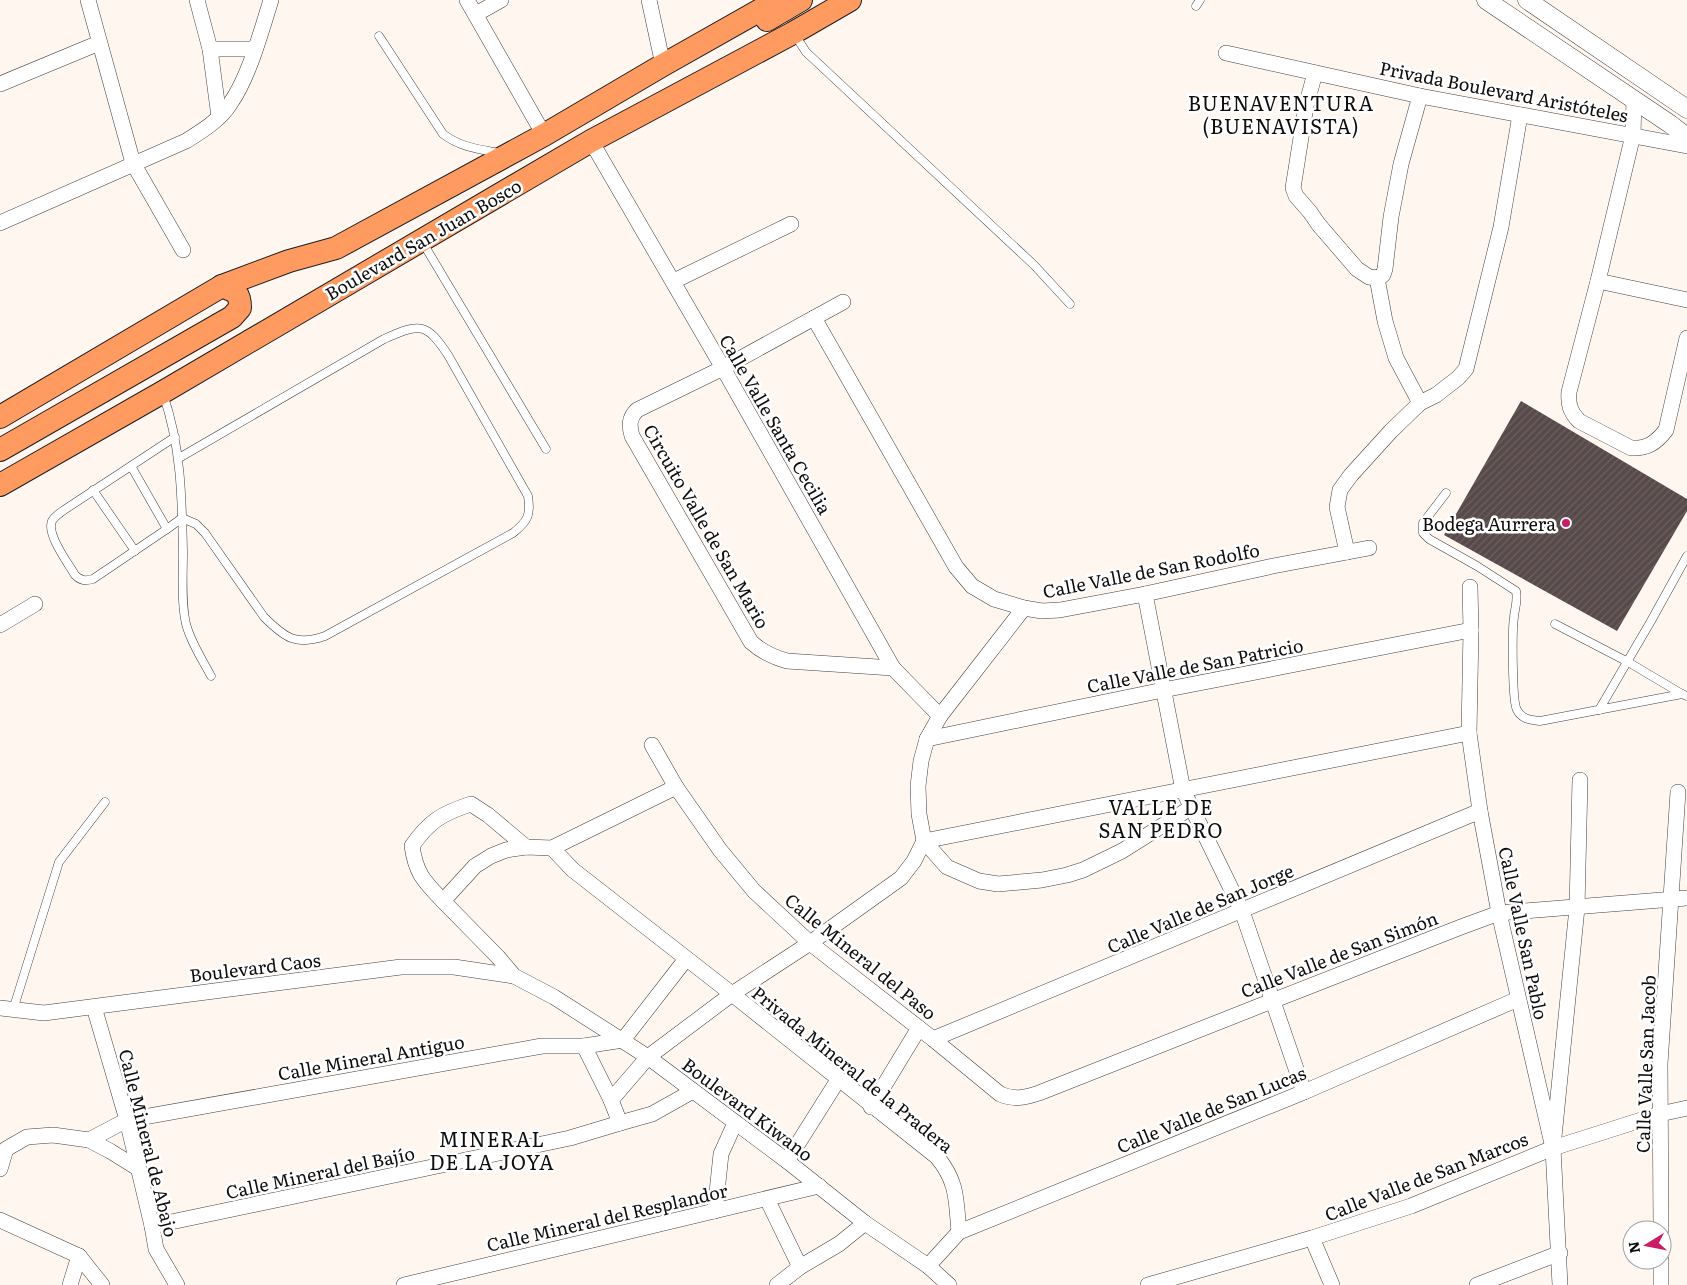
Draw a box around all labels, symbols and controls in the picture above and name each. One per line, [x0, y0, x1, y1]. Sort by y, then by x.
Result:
street label: Privada Boulevard Aristóteles [1377, 54, 1631, 128]
district label: BUENAVENTURA (BUENAVISTA) [1188, 87, 1374, 140]
street label: Boulevard San Juan Bosco [320, 172, 526, 306]
street label: Calle Valle Santa Cecilia [713, 329, 839, 519]
street label: Circuito Valle de San Mario [637, 419, 777, 633]
place label: Bodega Aurrera [1422, 510, 1556, 537]
marker: Bodega Aurrera [1560, 517, 1572, 529]
street label: Calle Valle de San Rodolfo [1040, 536, 1262, 604]
street label: Calle Valle de San Patricio [1085, 631, 1305, 699]
district label: VALLE DE SAN PEDRO [1098, 791, 1224, 844]
street label: Calle Valle San Pablo [1492, 844, 1556, 1022]
street label: Calle Valle de San Jorge [1103, 856, 1297, 960]
street label: Calle Mineral del Paso [779, 886, 943, 1026]
street label: Calle Valle de San Simón [1236, 904, 1442, 1004]
street label: Boulevard Caos [188, 946, 322, 988]
street label: Calle Valle San Jacob [1628, 975, 1662, 1153]
street label: Privada Mineral de la Pradera [747, 979, 960, 1159]
street label: Calle Mineral Antiguo [276, 1027, 466, 1087]
street label: Calle Mineral de Abajo [113, 1046, 185, 1240]
street label: Boulevard Kiwano [677, 1051, 819, 1167]
street label: Calle Valle de San Lucas [1112, 1059, 1310, 1159]
district label: MINERAL DE LA JOYA [429, 1123, 555, 1176]
street label: Calle Valle de San Marcos [1320, 1125, 1532, 1227]
street label: Calle Mineral del Bajío [223, 1139, 417, 1205]
street label: Calle Mineral del Resplandor [484, 1176, 731, 1258]
north arrow [1622, 1220, 1672, 1270]
text: N [1622, 1240, 1644, 1255]

